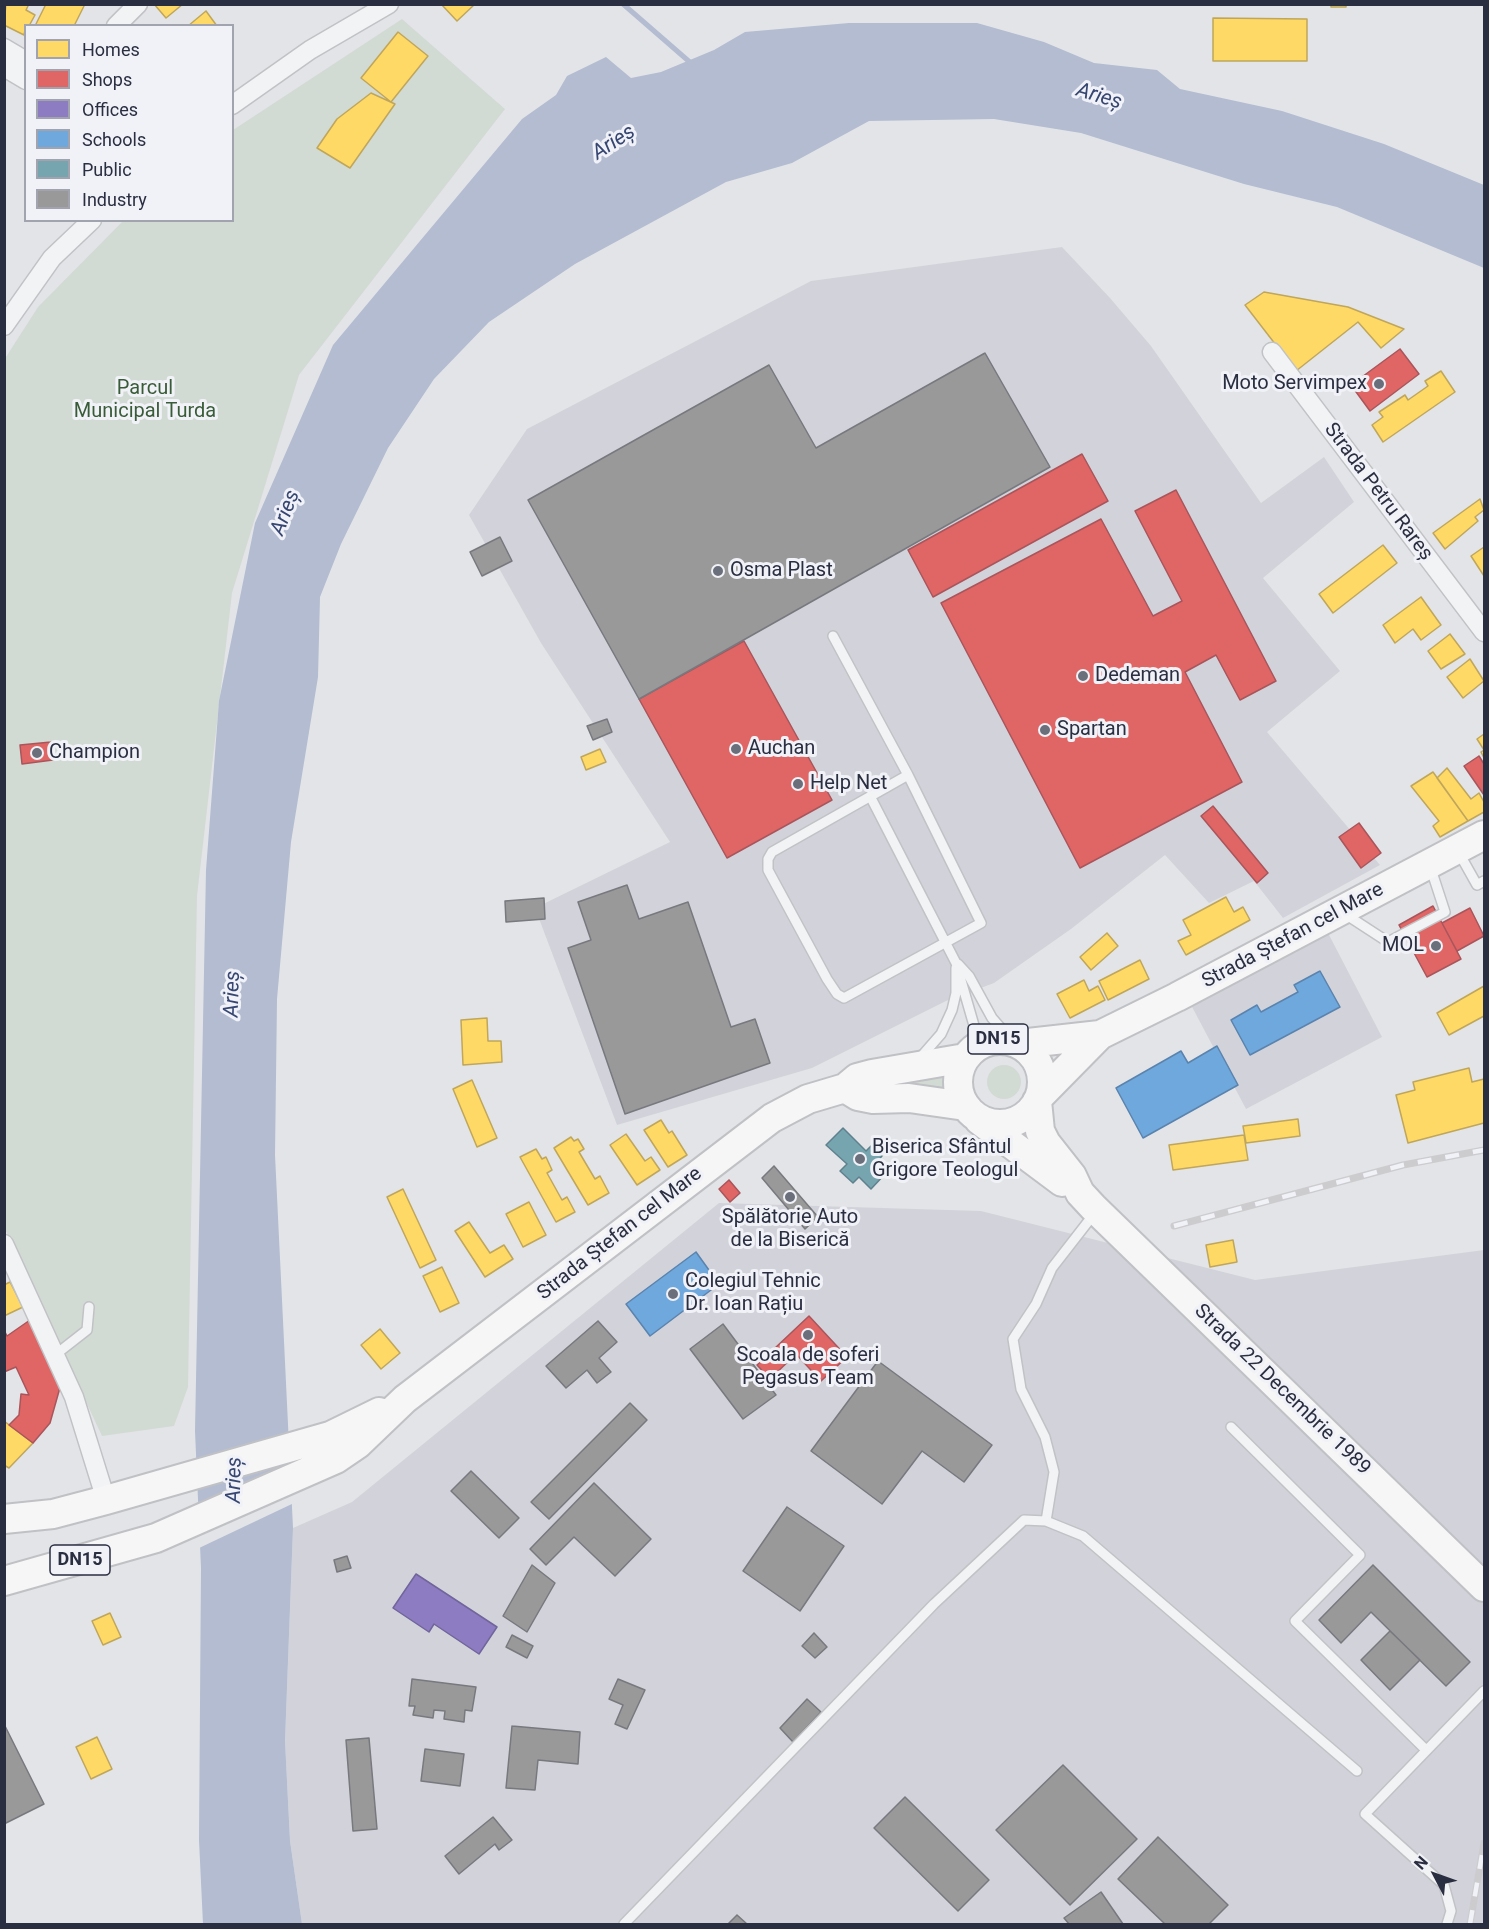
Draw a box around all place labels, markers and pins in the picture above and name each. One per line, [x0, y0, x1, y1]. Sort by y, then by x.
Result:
place label: Moto Servimpex [1222, 372, 1367, 396]
marker: Moto Servimpex [1372, 377, 1386, 391]
place label: Osma Plast [730, 559, 833, 583]
marker: Osma Plast [711, 564, 725, 578]
place label: Dedeman [1095, 664, 1180, 688]
marker: Dedeman [1076, 669, 1090, 683]
place label: Spartan [1057, 718, 1127, 742]
marker: Spartan [1038, 723, 1052, 737]
place label: Auchan [748, 737, 815, 761]
place label: Champion [49, 741, 140, 765]
marker: Auchan [729, 742, 743, 756]
marker: Champion [30, 746, 44, 760]
place label: Help Net [810, 772, 887, 796]
marker: Help Net [791, 777, 805, 791]
place label: MOL [1382, 934, 1424, 958]
marker: MOL [1429, 939, 1443, 953]
place label: Biserica Sfântul Grigore Teologul [872, 1136, 1018, 1183]
marker: Biserica Sfântul Grigore Teologul [853, 1152, 867, 1166]
marker: Spălătorie Auto de la Biserică [783, 1190, 797, 1204]
place label: Spălătorie Auto de la Biserică [722, 1206, 858, 1253]
place label: Colegiul Tehnic Dr. Ioan Rațiu [685, 1270, 821, 1317]
marker: Colegiul Tehnic Dr. Ioan Rațiu [666, 1287, 680, 1301]
marker: Scoala de soferi Pegasus Team [801, 1328, 815, 1342]
place label: Scoala de soferi Pegasus Team [737, 1344, 879, 1391]

